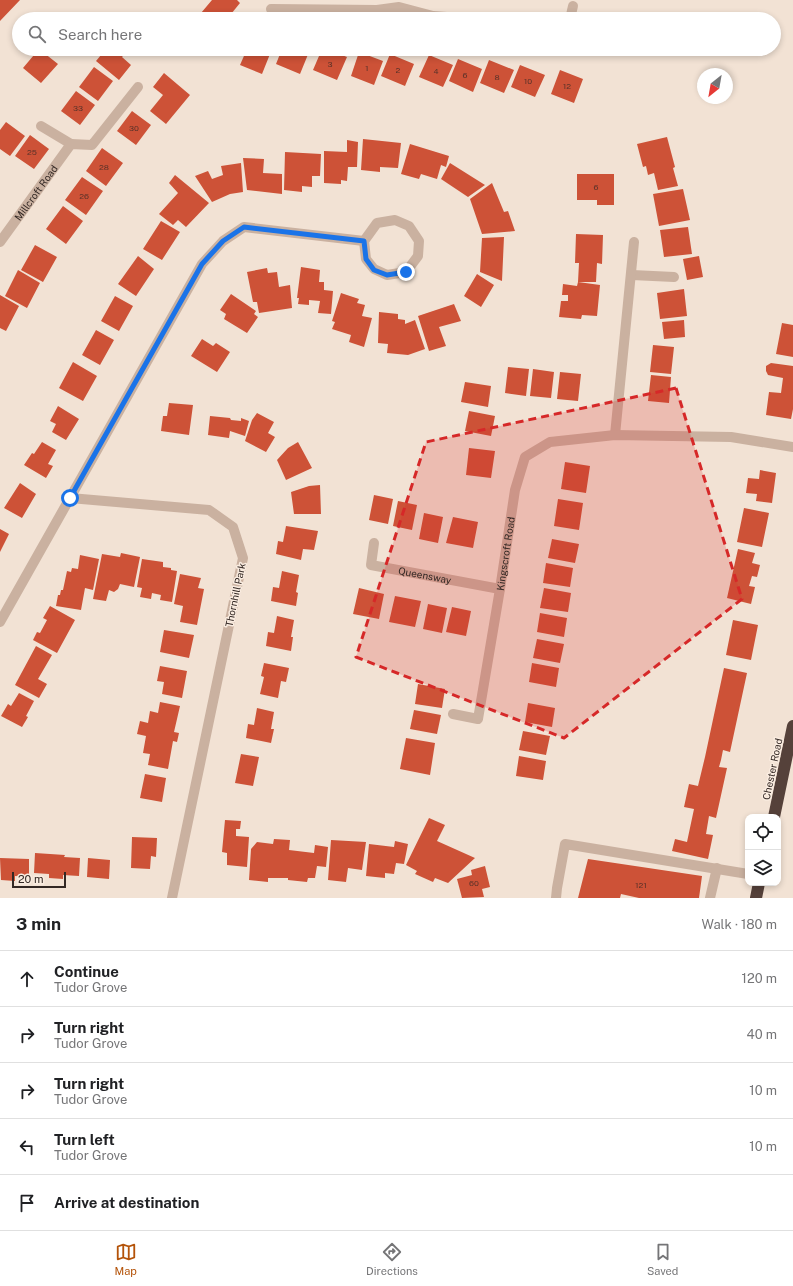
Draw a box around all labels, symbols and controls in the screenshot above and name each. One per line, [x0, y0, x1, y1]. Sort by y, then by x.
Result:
search box [12, 12, 781, 56]
icon: search [26, 23, 48, 45]
text: Search here [58, 26, 142, 43]
house number: 3 [327, 59, 333, 69]
house number: 1 [365, 63, 369, 73]
house number: 2 [396, 65, 401, 75]
house number: 4 [433, 66, 439, 76]
north arrow [697, 68, 733, 104]
house number: 6 [463, 70, 468, 80]
house number: 8 [494, 72, 500, 82]
house number: 10 [524, 76, 532, 86]
house number: 12 [563, 81, 571, 91]
house number: 33 [73, 103, 83, 113]
house number: 30 [129, 123, 139, 133]
house number: 25 [27, 147, 37, 157]
house number: 28 [99, 162, 109, 172]
street label: Millcroft Road [12, 163, 60, 223]
house number: 6 [594, 182, 599, 192]
house number: 26 [79, 191, 89, 201]
route end [397, 263, 415, 281]
route start [61, 489, 79, 507]
street label: Kingscroft Road [494, 516, 517, 592]
street label: Thornhill Park [222, 562, 248, 628]
street label: Queensway [397, 564, 453, 586]
street label: Chester Road [760, 737, 784, 801]
map controls [745, 814, 781, 886]
button: locate [745, 814, 781, 850]
button: layers [745, 850, 781, 886]
scale bar [12, 870, 66, 889]
text: 20 m [18, 873, 43, 885]
house number: 60 [469, 878, 479, 888]
house number: 121 [635, 880, 647, 890]
text: 3 min [16, 914, 61, 934]
text: Walk · 180 m [702, 917, 777, 932]
text: Continue [54, 963, 119, 980]
icon: ahead [16, 968, 38, 990]
text: 120 m [742, 971, 777, 986]
text: Tudor Grove [54, 980, 127, 995]
text: Turn right [54, 1019, 124, 1036]
icon: right [16, 1024, 38, 1046]
text: 40 m [746, 1027, 777, 1042]
text: Tudor Grove [54, 1036, 127, 1051]
text: Turn right [54, 1075, 124, 1092]
icon: right [16, 1080, 38, 1102]
text: 10 m [749, 1083, 777, 1098]
text: Tudor Grove [54, 1092, 127, 1107]
text: Turn left [54, 1131, 115, 1148]
icon: left [16, 1136, 38, 1158]
text: 10 m [749, 1139, 777, 1154]
text: Tudor Grove [54, 1148, 127, 1163]
icon: arrive [16, 1192, 38, 1214]
text: Arrive at destination [54, 1194, 199, 1211]
tab: Map [115, 1241, 137, 1277]
tab: Directions [366, 1241, 418, 1277]
tab: Saved [647, 1241, 678, 1277]

